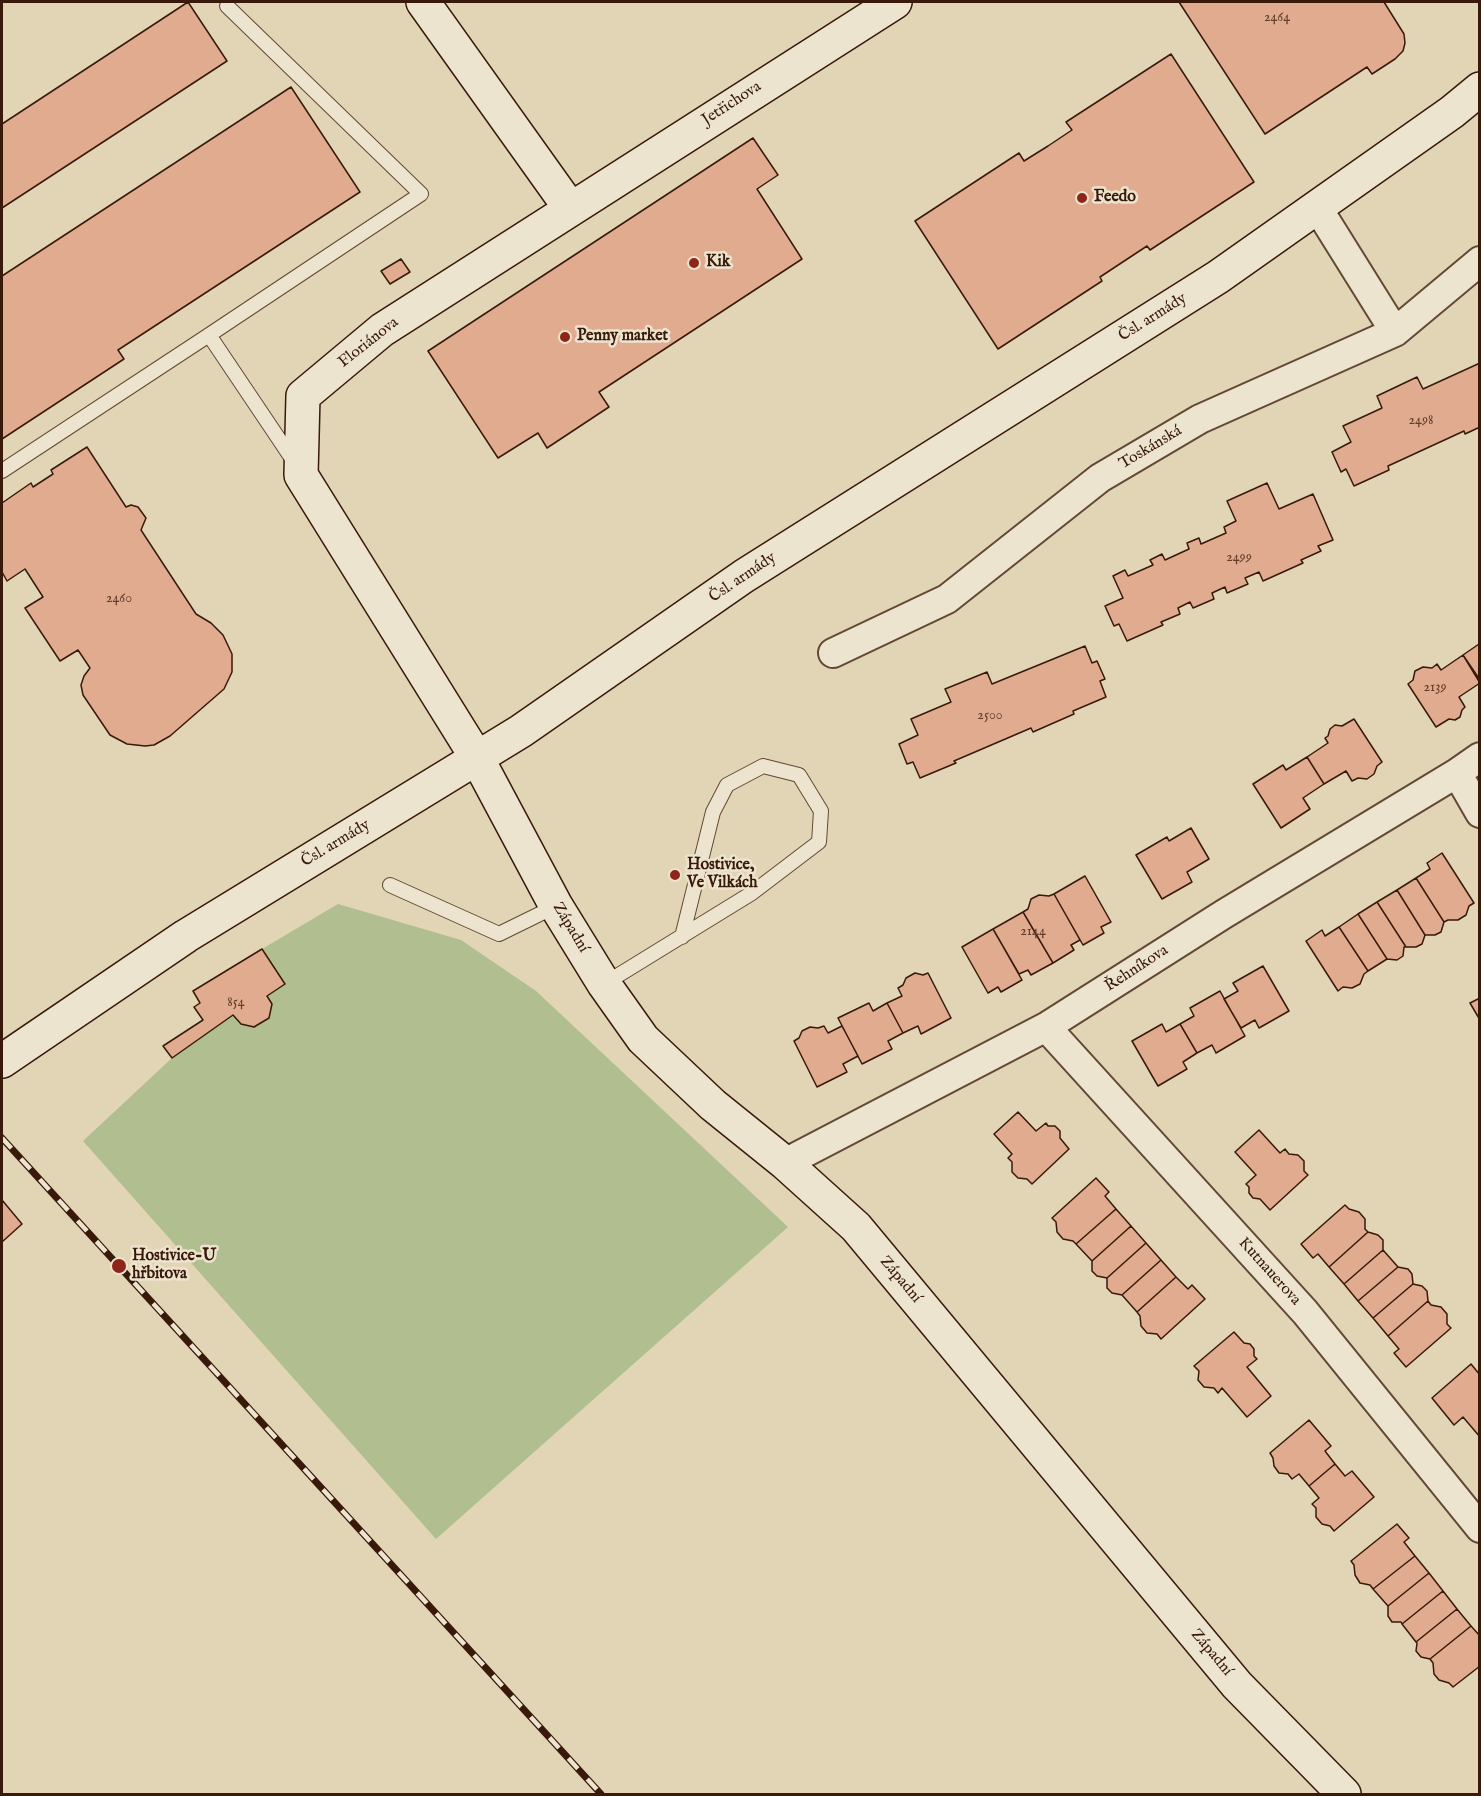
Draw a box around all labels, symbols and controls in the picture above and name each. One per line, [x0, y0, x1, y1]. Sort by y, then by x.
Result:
house number: 2464 [1264, 10, 1290, 26]
street label: Jetřichova [699, 78, 765, 130]
place label: Feedo [1094, 188, 1136, 208]
marker: Feedo [1075, 191, 1089, 205]
place label: Kik [706, 253, 730, 273]
marker: Kik [687, 256, 701, 270]
street label: Čsl. armády [1115, 290, 1191, 346]
street label: Floriánova [335, 314, 403, 372]
place label: Penny market [577, 327, 668, 347]
marker: Penny market [558, 330, 572, 344]
house number: 2498 [1408, 413, 1434, 429]
street label: Toskánská [1116, 422, 1186, 474]
street label: Čsl. armády [706, 549, 780, 607]
house number: 2499 [1226, 550, 1252, 566]
house number: 2460 [106, 591, 132, 607]
house number: 2139 [1423, 680, 1447, 696]
house number: 2500 [977, 708, 1003, 724]
street label: Čsl. armády [298, 816, 374, 872]
place label: Hostivice, Ve Vilkách [687, 856, 757, 894]
marker: Hostivice, Ve Vilkách [668, 868, 682, 882]
street label: Západní [548, 899, 592, 957]
house number: 2144 [1020, 924, 1046, 940]
street label: Řehníkova [1102, 941, 1172, 997]
house number: 854 [227, 995, 245, 1011]
street label: Kutnauerova [1234, 1234, 1304, 1310]
place label: Hostivice-U hřbitova [132, 1247, 216, 1285]
street label: Západní [875, 1253, 925, 1307]
marker: Hostivice-U hřbitova [110, 1257, 128, 1275]
street label: Západní [1186, 1626, 1236, 1680]

